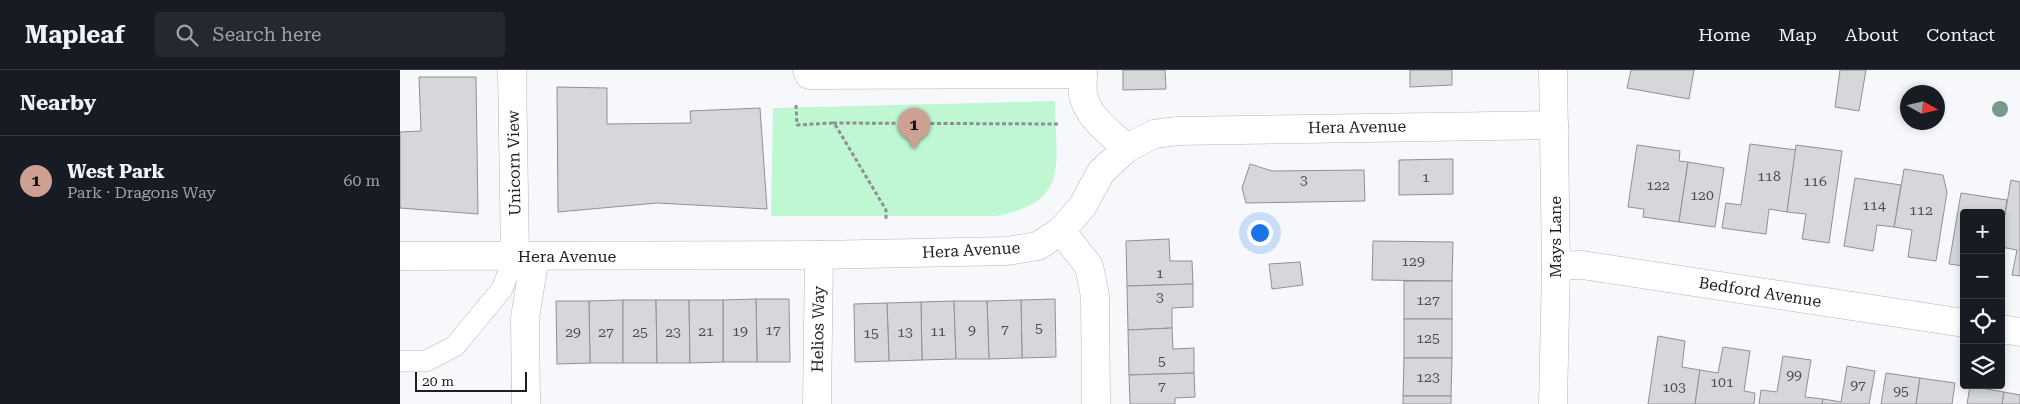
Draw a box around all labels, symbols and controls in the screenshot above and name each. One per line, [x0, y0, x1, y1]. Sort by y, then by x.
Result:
search box [155, 12, 505, 57]
text: Mapleaf [25, 21, 125, 49]
icon: search [173, 21, 201, 49]
text: Search here [213, 23, 321, 46]
text: Home [1698, 24, 1750, 45]
text: Map [1778, 24, 1817, 45]
text: About [1845, 24, 1898, 45]
text: Contact [1926, 24, 1995, 45]
north arrow [1900, 85, 1945, 130]
text: Nearby [20, 91, 96, 115]
pin: 1 [898, 108, 930, 149]
street label: Unicorn View [504, 109, 524, 216]
street label: Hera Avenue [1308, 117, 1407, 137]
text: West Park [67, 160, 165, 183]
house number: 118 [1757, 168, 1781, 184]
house number: 1 [1422, 169, 1430, 185]
text: 1 [32, 171, 40, 190]
text: 60 m [343, 171, 380, 190]
house number: 3 [1300, 172, 1308, 188]
house number: 116 [1803, 173, 1827, 189]
house number: 122 [1646, 177, 1670, 193]
text: Park · Dragons Way [67, 183, 216, 202]
house number: 120 [1690, 187, 1714, 203]
street label: Mays Lane [1546, 196, 1565, 278]
house number: 114 [1862, 197, 1886, 213]
house number: 112 [1909, 202, 1933, 218]
map controls [1960, 209, 2005, 389]
button: + [1960, 209, 2005, 254]
your location [1247, 220, 1273, 246]
street label: Hera Avenue [921, 238, 1021, 262]
street label: Hera Avenue [518, 247, 616, 266]
house number: 129 [1401, 253, 1425, 269]
button: − [1960, 254, 2005, 299]
house number: 1 [1156, 265, 1164, 281]
street label: Bedford Avenue [1697, 273, 1823, 311]
street label: Helios Way [808, 285, 828, 372]
house number: 3 [1156, 289, 1164, 305]
house number: 127 [1416, 292, 1440, 308]
button: locate [1960, 299, 2005, 344]
house number: 5 [1035, 320, 1043, 336]
house number: 7 [1001, 321, 1009, 337]
house number: 17 [765, 322, 781, 338]
house number: 9 [968, 322, 976, 338]
house number: 21 [698, 323, 714, 339]
house number: 19 [732, 323, 748, 339]
house number: 11 [930, 323, 946, 339]
house number: 29 [565, 324, 581, 340]
house number: 27 [598, 324, 614, 340]
house number: 25 [632, 324, 648, 340]
house number: 23 [665, 324, 681, 340]
house number: 13 [897, 324, 913, 340]
house number: 15 [863, 325, 879, 341]
house number: 125 [1416, 330, 1440, 346]
button: layers [1960, 344, 2005, 389]
house number: 5 [1158, 353, 1166, 369]
house number: 99 [1786, 367, 1802, 383]
scale bar [415, 369, 528, 392]
house number: 123 [1416, 369, 1440, 385]
text: 20 m [422, 373, 454, 389]
house number: 101 [1710, 374, 1734, 390]
house number: 97 [1850, 377, 1866, 393]
house number: 7 [1158, 378, 1166, 394]
house number: 103 [1662, 379, 1686, 395]
house number: 95 [1893, 383, 1909, 399]

